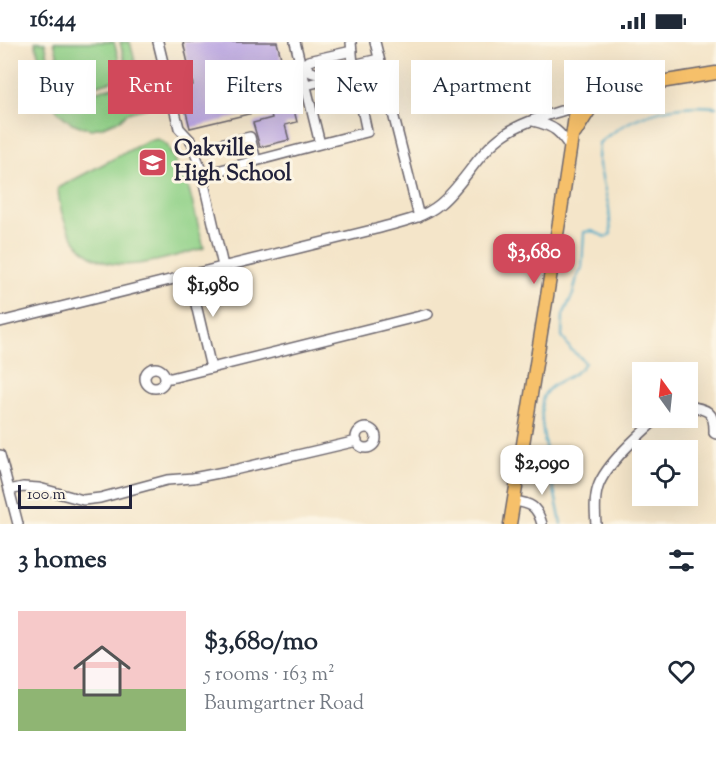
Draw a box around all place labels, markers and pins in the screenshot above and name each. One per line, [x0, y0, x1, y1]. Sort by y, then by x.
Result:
place label: Oakville High School [174, 134, 292, 191]
school or university icon: Oakville High School [137, 147, 169, 179]
pin: $3,680 [485, 234, 583, 285]
pin: $1,980 [164, 267, 262, 318]
pin: $2,090 [493, 445, 591, 496]

